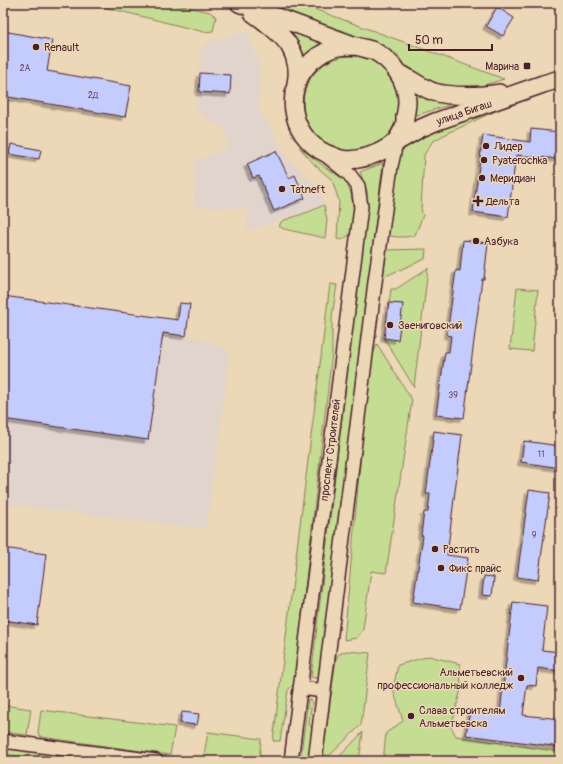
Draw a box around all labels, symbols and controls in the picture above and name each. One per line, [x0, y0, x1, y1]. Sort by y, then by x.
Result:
scale bar [409, 26, 492, 52]
text: 50 m [415, 33, 443, 48]
place label: Renault [44, 41, 80, 54]
marker: Renault [31, 42, 41, 52]
place label: Марина [485, 60, 519, 73]
marker: Марина [522, 61, 532, 71]
house number: 2А [20, 63, 31, 74]
house number: 2Д [88, 90, 99, 101]
street label: улица Бигаш [434, 97, 494, 128]
place label: Лидер [493, 140, 523, 153]
marker: Лидер [481, 141, 491, 151]
place label: Pyaterochka [492, 154, 547, 167]
marker: Pyaterochka [479, 155, 489, 165]
place label: Меридиан [490, 172, 536, 185]
marker: Меридиан [477, 173, 487, 183]
place label: Tatneft [290, 183, 326, 196]
marker: Tatneft [277, 184, 287, 194]
place label: Дельта [485, 195, 520, 208]
marker: Дельта [473, 196, 483, 206]
place label: Азбука [484, 235, 518, 248]
marker: Азбука [471, 236, 481, 246]
place label: Звениговский [398, 319, 462, 332]
marker: Звениговский [385, 320, 395, 330]
house number: 39 [448, 390, 458, 401]
street label: проспект Строителей [318, 398, 343, 502]
house number: 11 [537, 449, 545, 460]
house number: 9 [532, 530, 537, 541]
place label: Растить [443, 543, 480, 556]
marker: Растить [430, 544, 440, 554]
place label: Фикс прайс [449, 562, 502, 575]
marker: Фикс прайс [436, 563, 446, 573]
place label: Альметьевский профессиональный колледж [377, 666, 513, 692]
marker: Альметьевский профессиональный колледж [516, 673, 526, 683]
place label: Слава строителям Альметьевска [419, 704, 506, 730]
marker: Слава строителям Альметьевска [406, 711, 416, 721]

